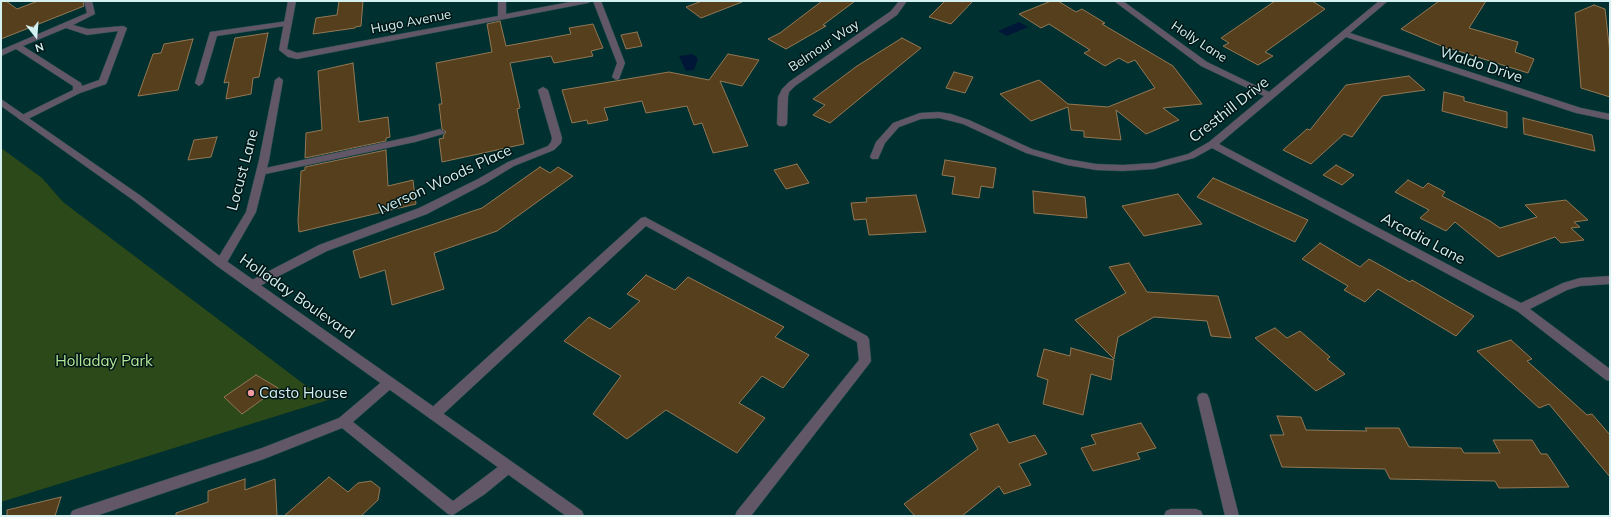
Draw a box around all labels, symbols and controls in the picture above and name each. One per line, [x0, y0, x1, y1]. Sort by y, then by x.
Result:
street label: Hugo Avenue [370, 7, 452, 37]
north arrow [16, 16, 56, 56]
street label: Belmour Way [786, 17, 862, 75]
street label: Holly Lane [1168, 18, 1230, 66]
text: N [33, 40, 46, 55]
street label: Waldo Drive [1437, 43, 1525, 87]
street label: Cresthill Drive [1186, 73, 1272, 147]
street label: Locust Lane [224, 127, 262, 213]
street label: Iverson Woods Place [375, 141, 515, 219]
street label: Arcadia Lane [1378, 209, 1468, 269]
street label: Holladay Boulevard [236, 251, 358, 343]
park label: Holladay Park [55, 352, 153, 370]
place label: Casto House [259, 384, 347, 402]
marker: Casto House [246, 388, 256, 398]

